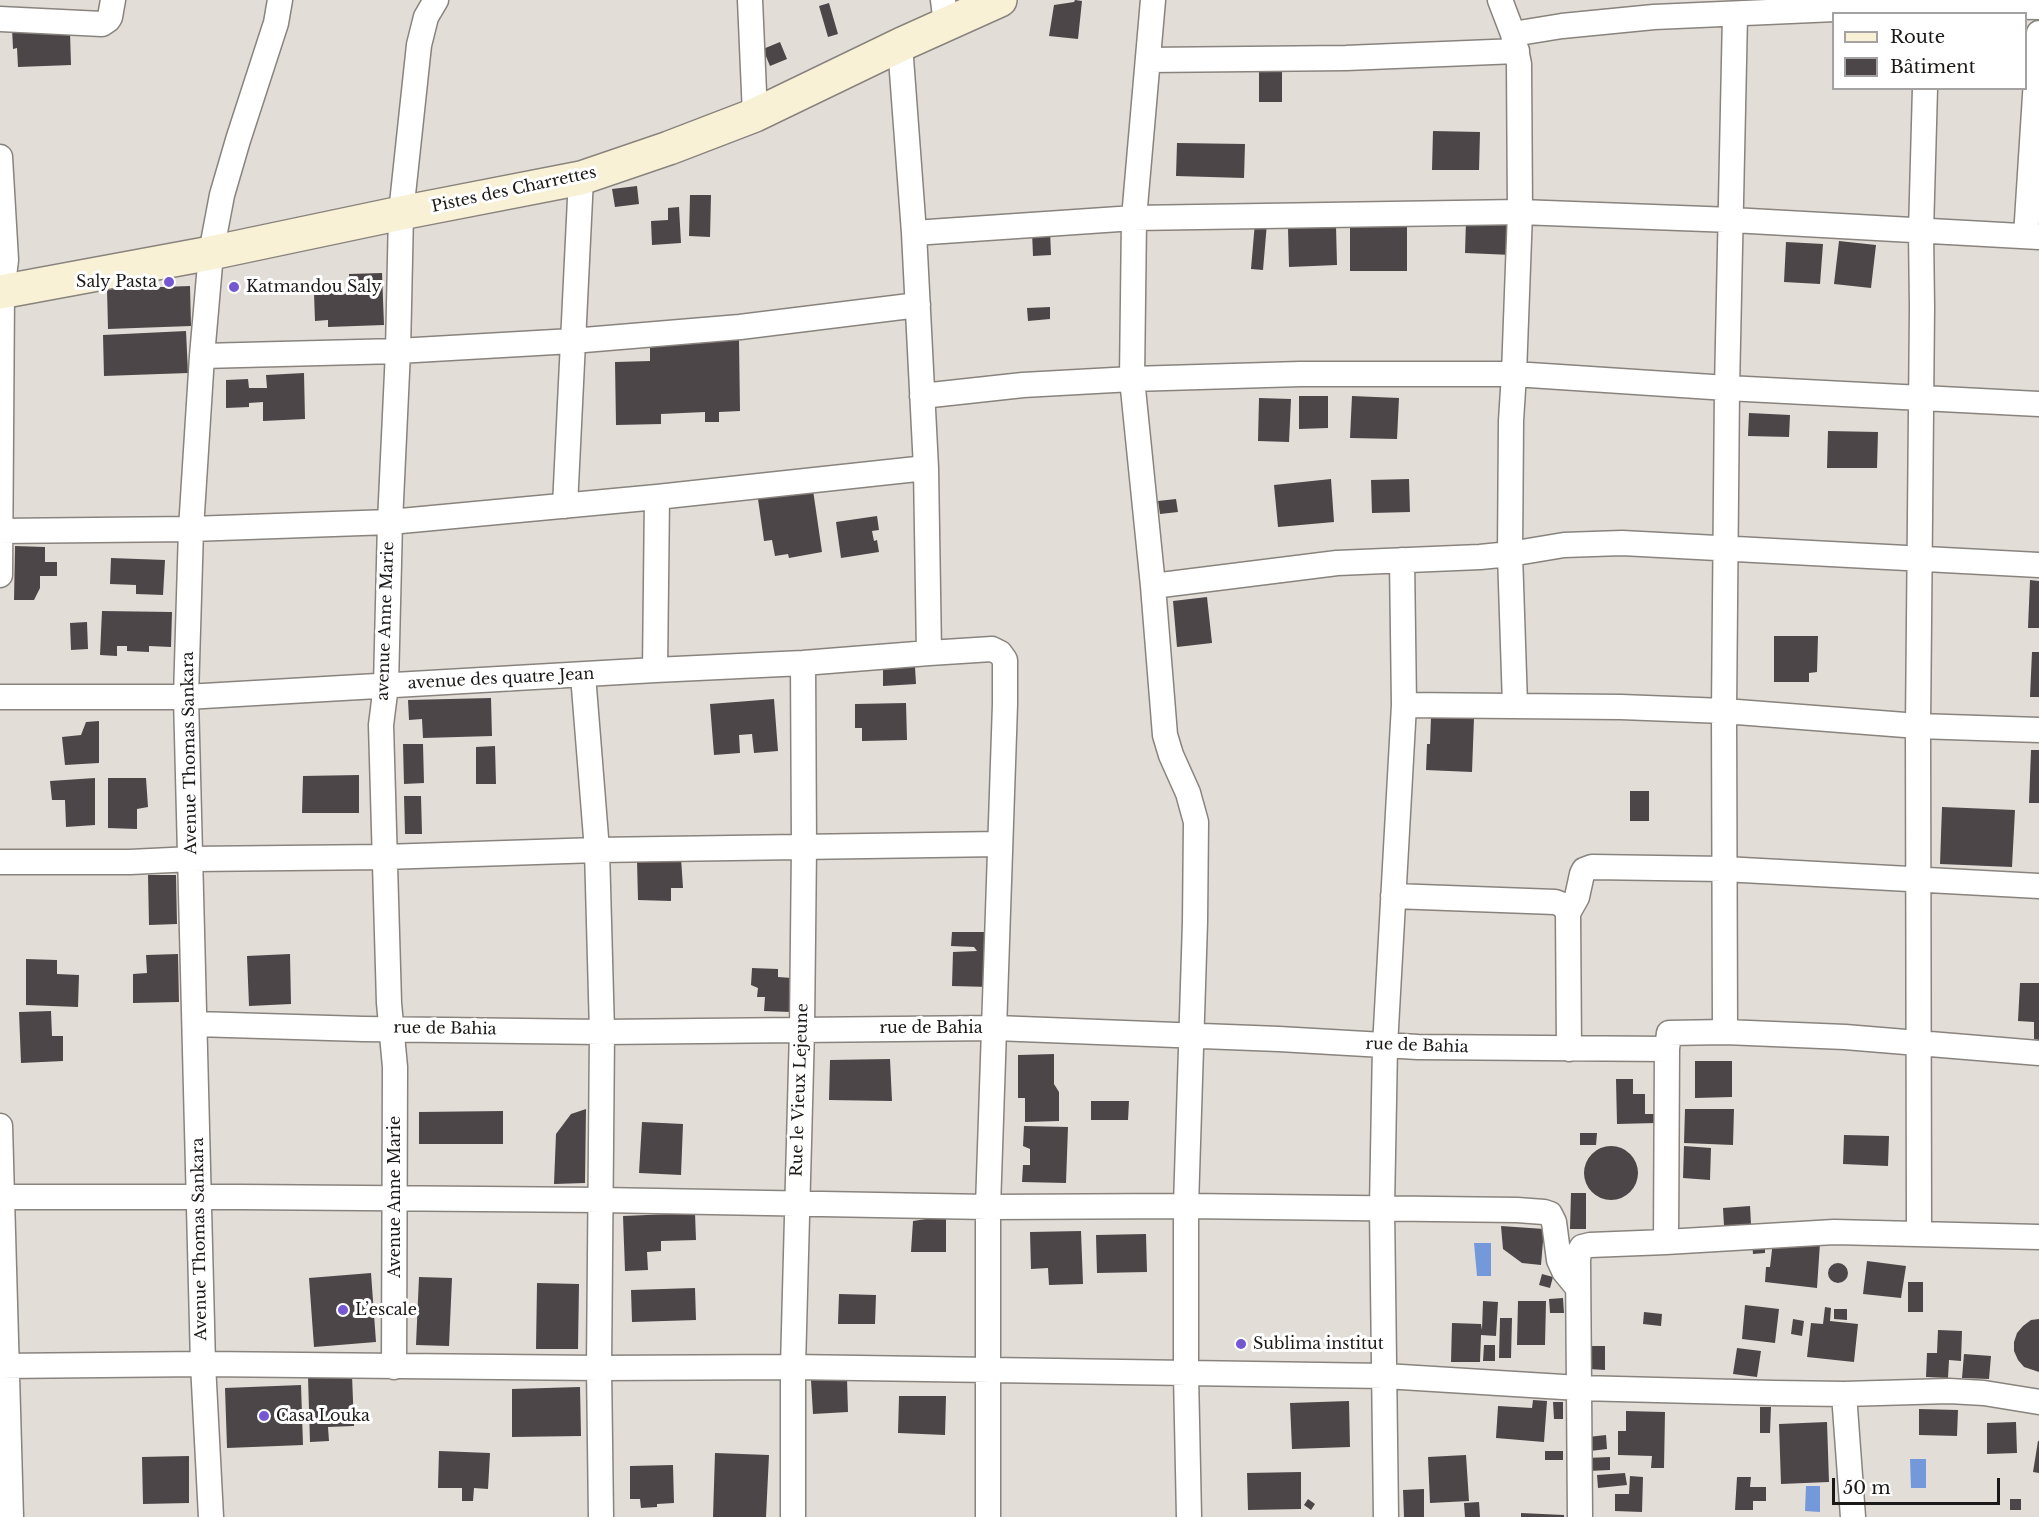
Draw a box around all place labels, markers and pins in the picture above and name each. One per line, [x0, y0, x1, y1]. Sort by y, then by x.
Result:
place label: Saly Pasta [76, 272, 157, 292]
marker: Saly Pasta [162, 275, 176, 289]
place label: Katmandou Saly [246, 277, 382, 297]
marker: Katmandou Saly [227, 280, 241, 294]
place label: L’escale [355, 1300, 417, 1320]
marker: L’escale [336, 1303, 350, 1317]
place label: Sublima institut [1253, 1334, 1384, 1354]
marker: Sublima institut [1234, 1337, 1248, 1351]
place label: Casa Louka [276, 1406, 370, 1426]
marker: Casa Louka [257, 1409, 271, 1423]

